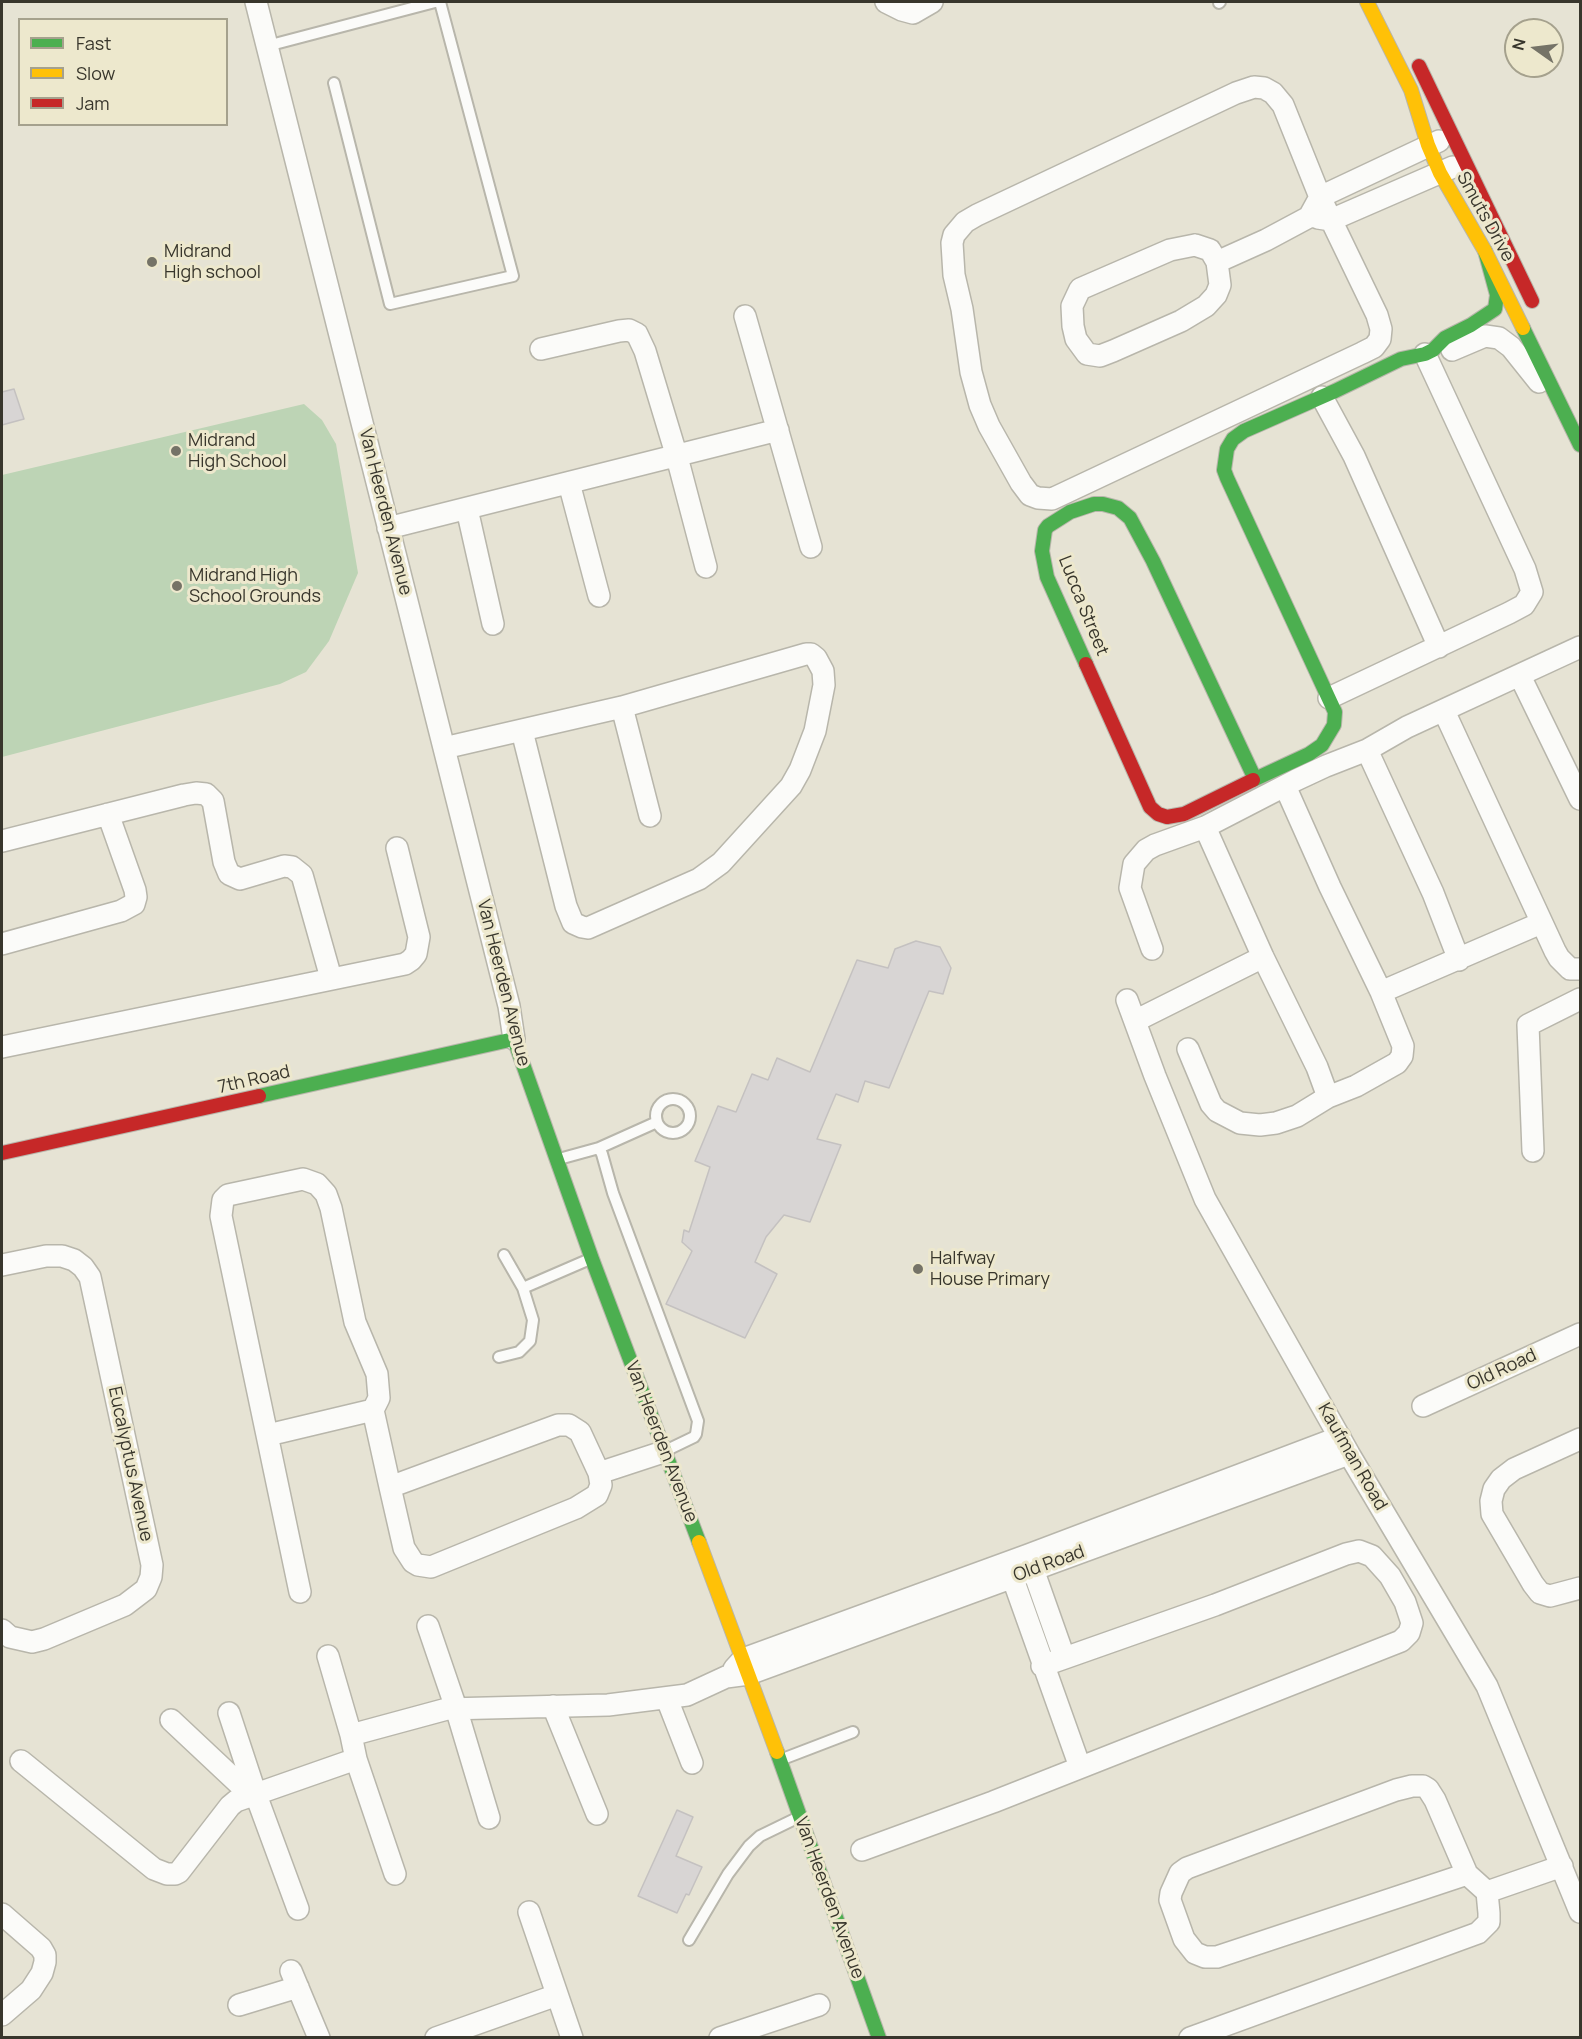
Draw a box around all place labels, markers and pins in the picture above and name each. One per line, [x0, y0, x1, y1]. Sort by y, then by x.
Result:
place label: Midrand High school [164, 241, 261, 284]
marker: Midrand High school [145, 255, 159, 269]
place label: Midrand High School [188, 430, 287, 472]
marker: Midrand High School [169, 444, 183, 458]
place label: Midrand High School Grounds [189, 565, 321, 608]
marker: Midrand High School Grounds [170, 579, 184, 593]
place label: Halfway House Primary [930, 1248, 1050, 1290]
marker: Halfway House Primary [911, 1262, 925, 1276]

